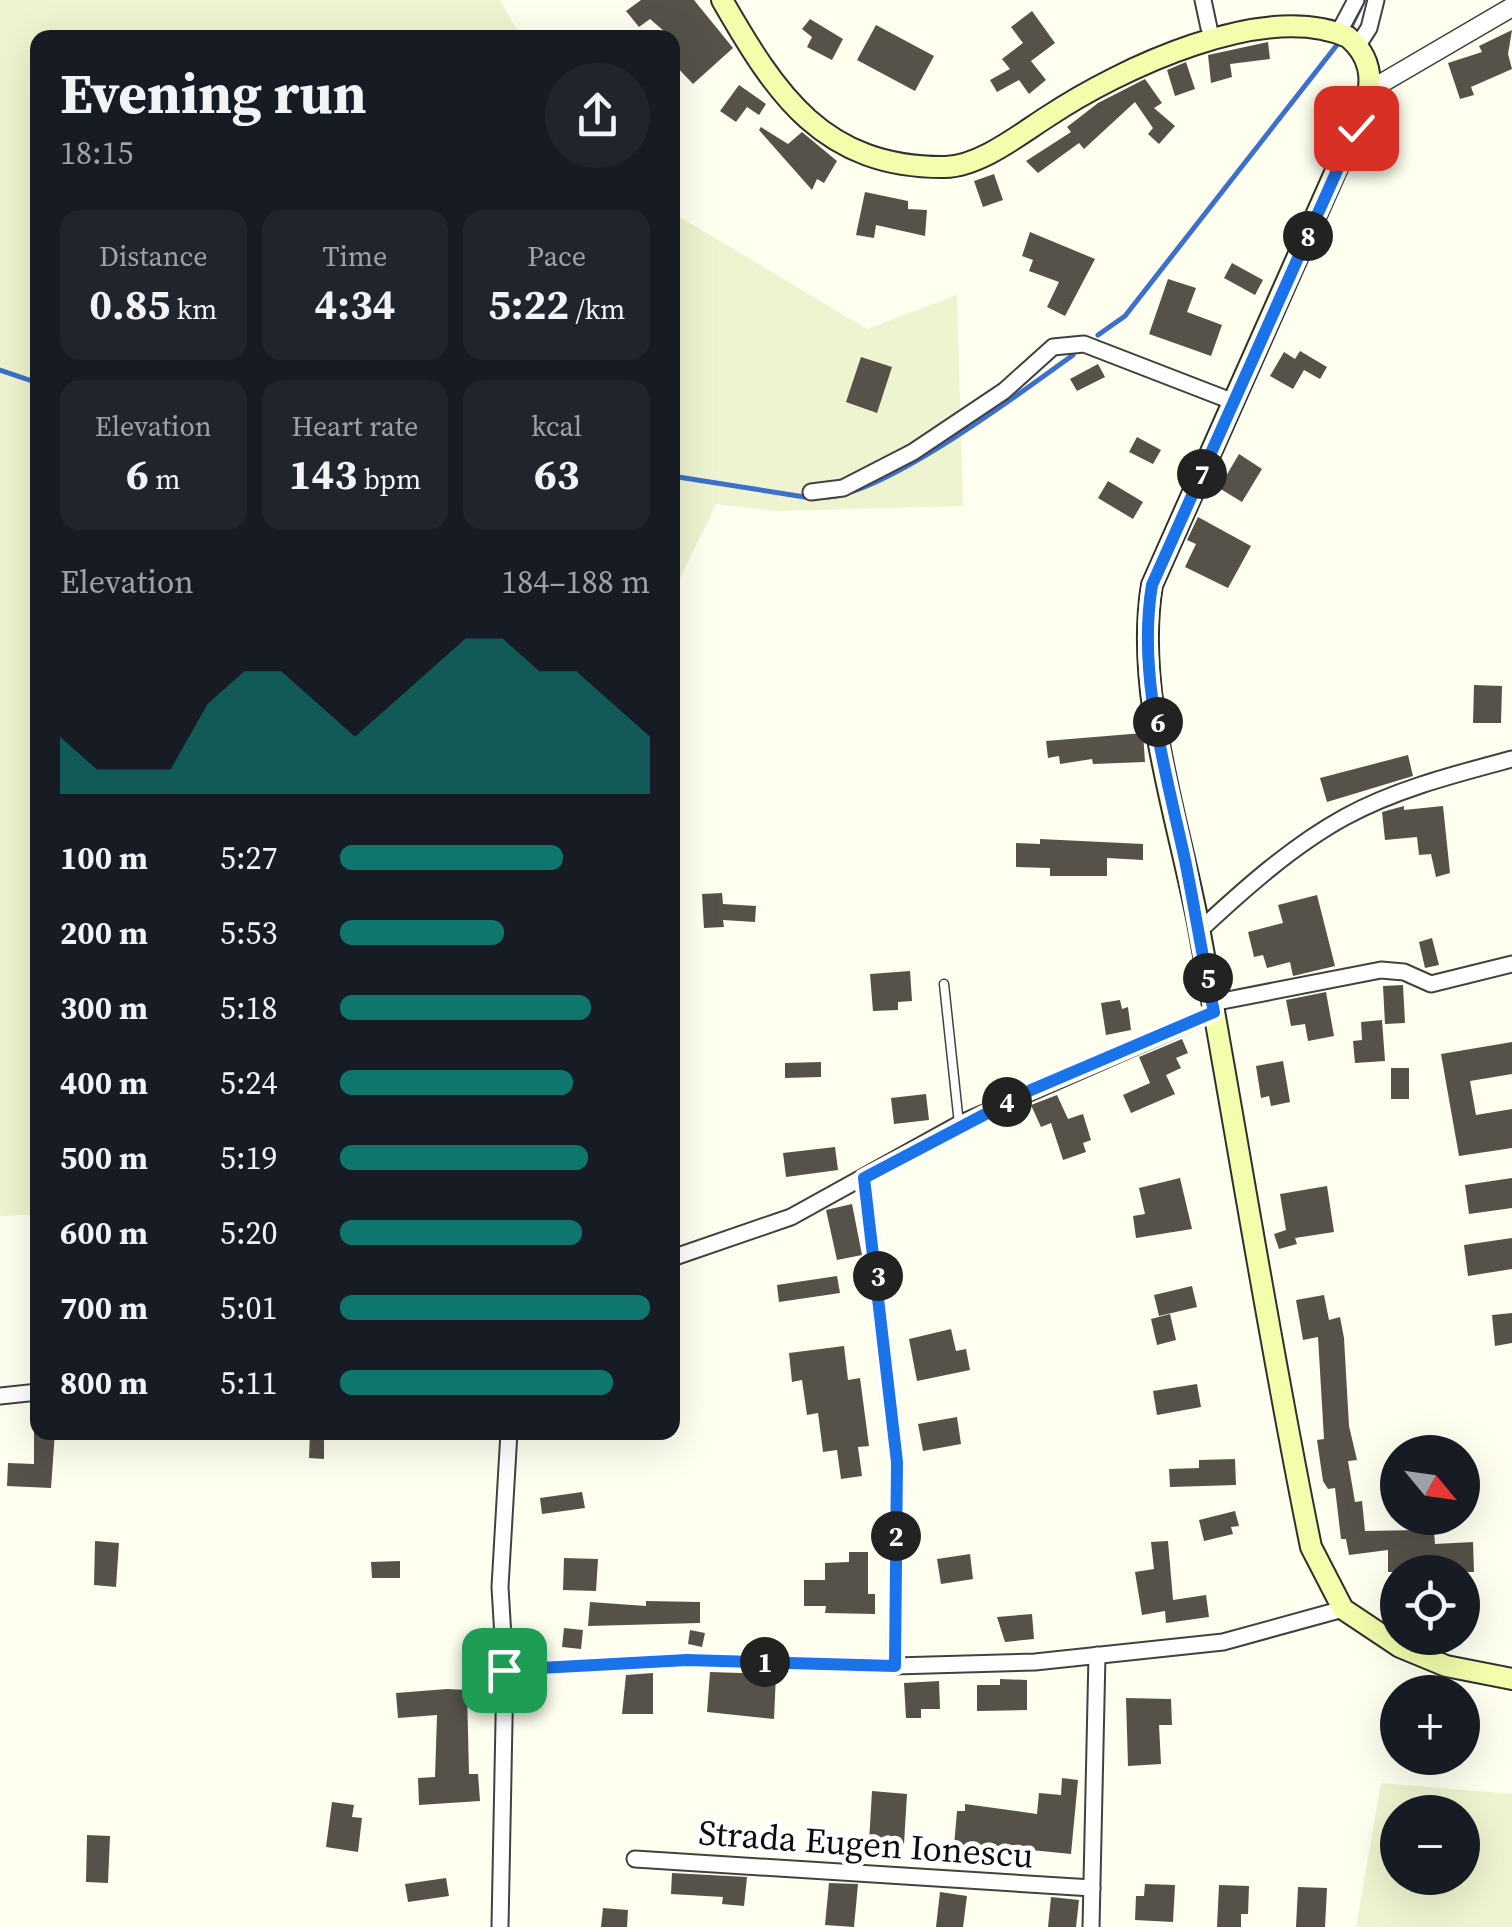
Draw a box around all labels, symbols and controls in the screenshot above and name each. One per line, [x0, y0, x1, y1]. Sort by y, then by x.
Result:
text: Evening run [60, 56, 367, 131]
button: share [545, 63, 650, 168]
pin [1314, 86, 1399, 171]
icon: check [1329, 101, 1384, 156]
text: 18:15 [60, 131, 134, 175]
pin: 8 [1283, 211, 1333, 261]
text: 8 [1300, 217, 1316, 255]
text: Distance [99, 237, 208, 275]
text: Time [323, 237, 387, 275]
text: Pace [527, 237, 586, 275]
text: 0.85 [89, 275, 170, 333]
text: 4:34 [315, 275, 395, 333]
text: 5:22 [488, 275, 569, 333]
text: km [170, 290, 217, 328]
text: /km [569, 290, 625, 328]
text: Elevation [95, 407, 212, 445]
text: Heart rate [292, 407, 418, 445]
text: kcal [531, 407, 582, 445]
text: 6 [126, 445, 149, 503]
text: 143 [289, 445, 357, 503]
text: 63 [534, 445, 579, 503]
pin: 7 [1177, 449, 1227, 499]
text: 7 [1194, 455, 1210, 493]
text: m [149, 460, 181, 498]
text: bpm [357, 460, 421, 498]
text: Elevation [60, 560, 194, 604]
text: 184–188 m [501, 560, 650, 604]
pin: 6 [1133, 697, 1183, 747]
text: 6 [1150, 703, 1166, 741]
text: 100 m [60, 836, 148, 880]
text: 5:27 [220, 836, 278, 880]
text: 200 m [60, 911, 148, 955]
text: 5:53 [220, 911, 278, 955]
pin: 5 [1183, 953, 1233, 1003]
text: 5 [1200, 959, 1216, 997]
text: 300 m [60, 986, 148, 1030]
text: 5:18 [220, 986, 278, 1030]
text: 400 m [60, 1061, 148, 1105]
text: 5:24 [220, 1061, 278, 1105]
pin: 4 [982, 1077, 1032, 1127]
text: 4 [999, 1083, 1015, 1121]
text: 500 m [60, 1136, 148, 1180]
text: 5:19 [220, 1136, 278, 1180]
text: 600 m [60, 1211, 148, 1255]
text: 5:20 [220, 1211, 278, 1255]
pin: 3 [853, 1251, 903, 1301]
text: 3 [870, 1257, 886, 1295]
text: 700 m [60, 1286, 148, 1330]
text: 5:01 [220, 1286, 278, 1330]
text: 800 m [60, 1361, 148, 1405]
text: 5:11 [220, 1361, 278, 1405]
north arrow [1380, 1435, 1480, 1535]
map controls [1380, 1435, 1480, 1895]
pin: 2 [871, 1511, 921, 1561]
text: 2 [888, 1517, 904, 1555]
button: locate [1380, 1555, 1480, 1655]
pin [462, 1628, 547, 1713]
pin: 1 [740, 1637, 790, 1687]
icon: arrive [477, 1643, 532, 1698]
text: 1 [757, 1643, 773, 1681]
button: + [1380, 1675, 1480, 1775]
button: − [1380, 1795, 1480, 1895]
street label: Strada Eugen Ionescu [697, 1808, 1035, 1880]

